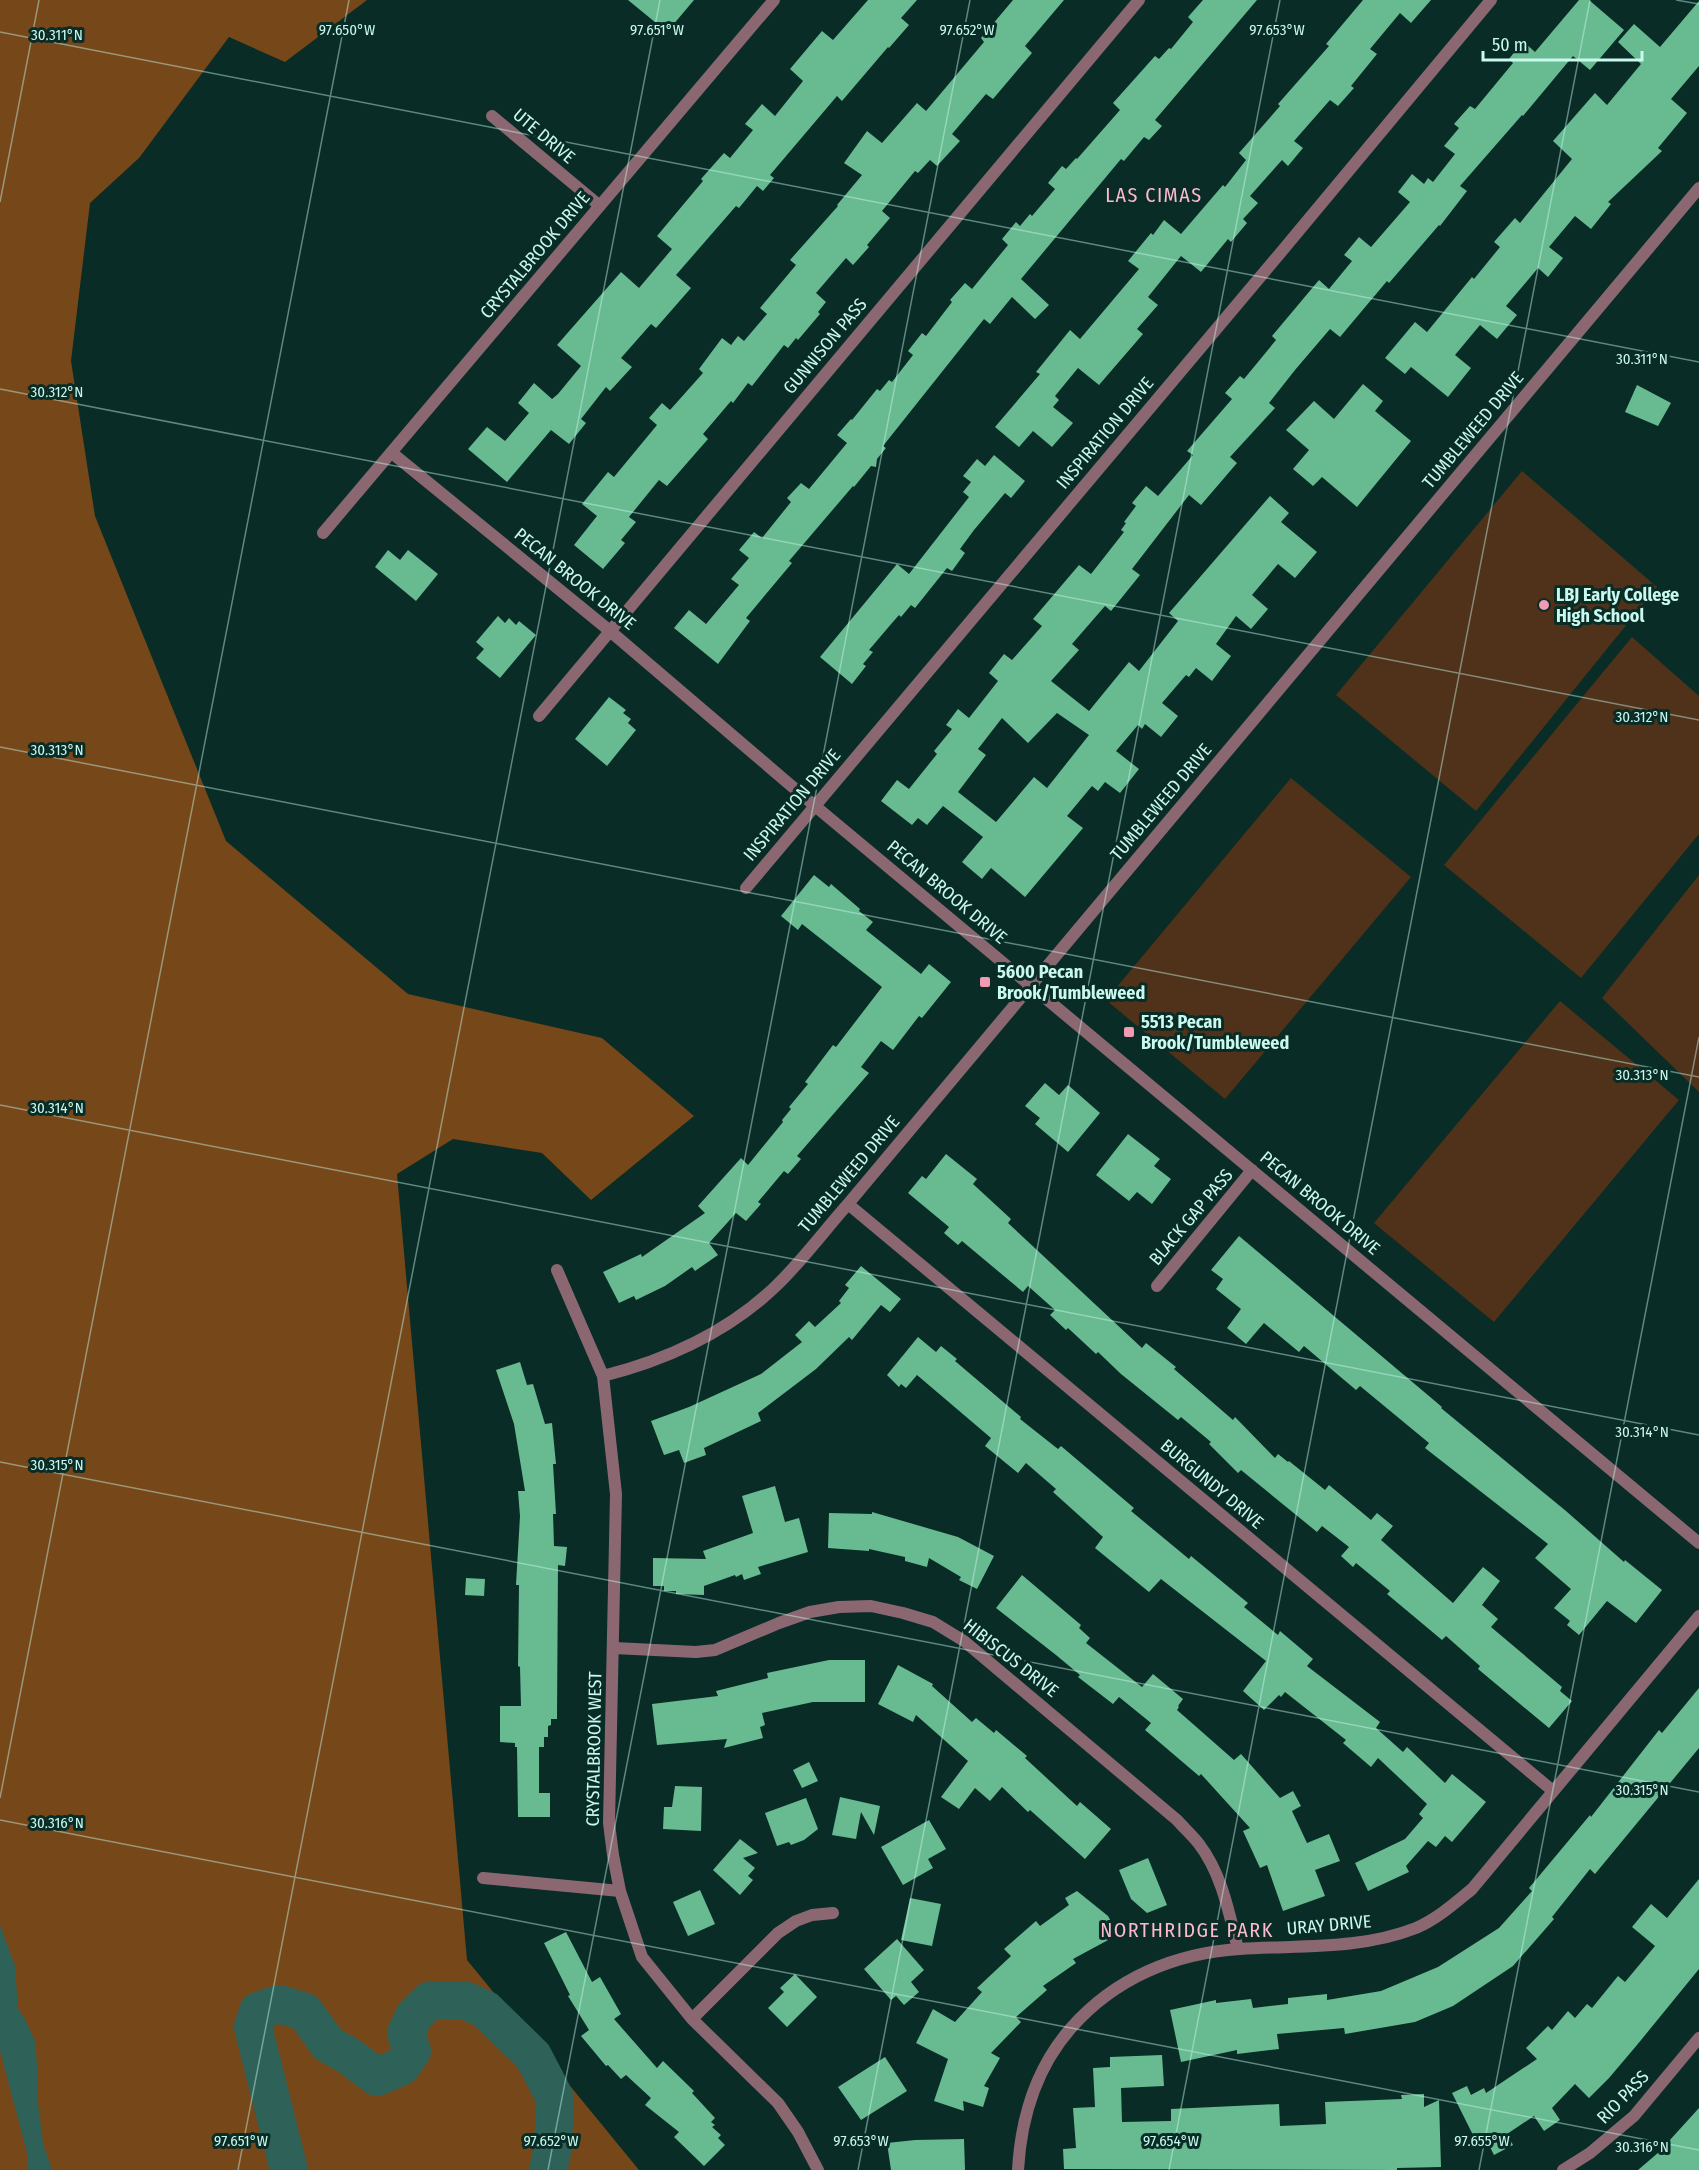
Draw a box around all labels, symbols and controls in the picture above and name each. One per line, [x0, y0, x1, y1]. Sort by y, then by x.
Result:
text: 97.650°W [319, 21, 375, 39]
text: 97.651°W [630, 21, 684, 39]
text: 97.652°W [939, 21, 995, 39]
text: 97.653°W [1249, 21, 1305, 39]
scale bar [1483, 24, 1642, 62]
text: 30.311°N [31, 26, 83, 44]
text: 50 m [1492, 34, 1528, 56]
street label: UTE DRIVE [509, 104, 579, 168]
district label: LAS CIMAS [1105, 183, 1203, 207]
street label: CRYSTALBROOK DRIVE [475, 187, 595, 323]
street label: GUNNISON PASS [779, 294, 871, 398]
text: 30.311°N [1616, 350, 1668, 368]
street label: TUMBLEWEED DRIVE [1418, 367, 1528, 493]
street label: INSPIRATION DRIVE [1052, 373, 1158, 493]
text: 30.312°N [31, 383, 83, 401]
street label: PECAN BROOK DRIVE [510, 523, 640, 635]
place label: LBJ Early College High School [1556, 584, 1679, 627]
marker: LBJ Early College High School [1537, 598, 1551, 612]
text: 30.312°N [1616, 708, 1668, 726]
street label: TUMBLEWEED DRIVE [1106, 739, 1216, 865]
text: 30.313°N [30, 741, 84, 759]
street label: INSPIRATION DRIVE [739, 745, 845, 865]
street label: PECAN BROOK DRIVE [883, 835, 1011, 949]
place label: 5600 Pecan Brook/Tumbleweed [997, 961, 1145, 1004]
marker: 5600 Pecan Brook/Tumbleweed [978, 975, 992, 989]
place label: 5513 Pecan Brook/Tumbleweed [1141, 1011, 1289, 1054]
marker: 5513 Pecan Brook/Tumbleweed [1122, 1025, 1136, 1039]
text: 30.313°N [1615, 1066, 1669, 1084]
text: 30.314°N [30, 1099, 84, 1117]
street label: TUMBLEWEED DRIVE [794, 1111, 904, 1237]
street label: PECAN BROOK DRIVE [1256, 1146, 1384, 1260]
street label: BLACK GAP PASS [1144, 1164, 1238, 1270]
text: 30.314°N [1615, 1423, 1669, 1441]
street label: BURGUNDY DRIVE [1156, 1435, 1268, 1533]
text: 30.315°N [30, 1456, 84, 1474]
street label: HIBISCUS DRIVE [959, 1614, 1063, 1702]
street label: CRYSTALBROOK WEST [582, 1671, 606, 1827]
text: 30.315°N [1615, 1781, 1669, 1799]
text: 30.316°N [30, 1814, 84, 1832]
street label: URAY DRIVE [1286, 1910, 1372, 1940]
district label: NORTHRIDGE PARK [1100, 1918, 1274, 1942]
street label: RIO PASS [1592, 2066, 1654, 2128]
text: 97.651°W [214, 2132, 268, 2150]
text: 97.652°W [523, 2132, 579, 2150]
text: 97.653°W [833, 2132, 889, 2150]
text: 97.654°W [1143, 2132, 1199, 2150]
text: 97.655°W [1454, 2132, 1510, 2150]
text: 30.316°N [1615, 2138, 1669, 2156]

